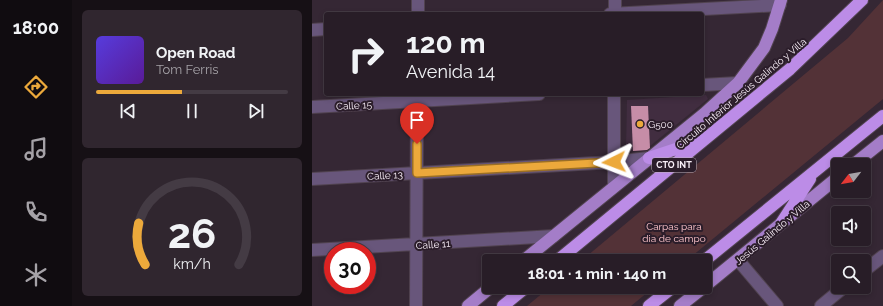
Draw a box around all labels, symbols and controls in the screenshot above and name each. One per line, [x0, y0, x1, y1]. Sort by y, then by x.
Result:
text: 18:00 [13, 17, 59, 38]
text: 120 m [406, 27, 486, 60]
icon: right [340, 28, 392, 80]
street label: Circuito Interior Jesús Galindo y Villa [674, 36, 808, 151]
text: Open Road [156, 44, 236, 62]
text: Avenida 14 [406, 61, 495, 82]
text: Tom Ferris [156, 62, 219, 77]
icon: directions [22, 73, 50, 101]
street label: Calle 15 [336, 99, 373, 112]
icon: previous [117, 100, 139, 122]
icon: pause [181, 100, 203, 122]
icon: next [245, 100, 267, 122]
pin [400, 103, 434, 144]
icon: arrive [406, 109, 428, 131]
marker: G500 [635, 119, 645, 129]
place label: G500 [648, 119, 673, 130]
icon: music [22, 135, 50, 163]
position arrow [593, 141, 635, 183]
road number: CTO INT [652, 158, 696, 172]
north arrow [831, 158, 871, 198]
map controls [831, 158, 871, 294]
street label: Calle 13 [367, 169, 403, 182]
icon: phone [22, 198, 50, 226]
street label: Jesús Galindo y Villa [733, 198, 812, 267]
button: sound [831, 206, 871, 246]
text: 26 [168, 209, 216, 258]
park label: Carpas para dia de campo [642, 221, 706, 244]
street label: Calle 11 [415, 238, 451, 251]
speed limit sign: 30 [324, 242, 376, 294]
button: search [831, 254, 871, 294]
text: km/h [173, 256, 211, 272]
icon: climate [22, 261, 50, 289]
text: 18:01 · 1 min · 140 m [528, 265, 666, 283]

